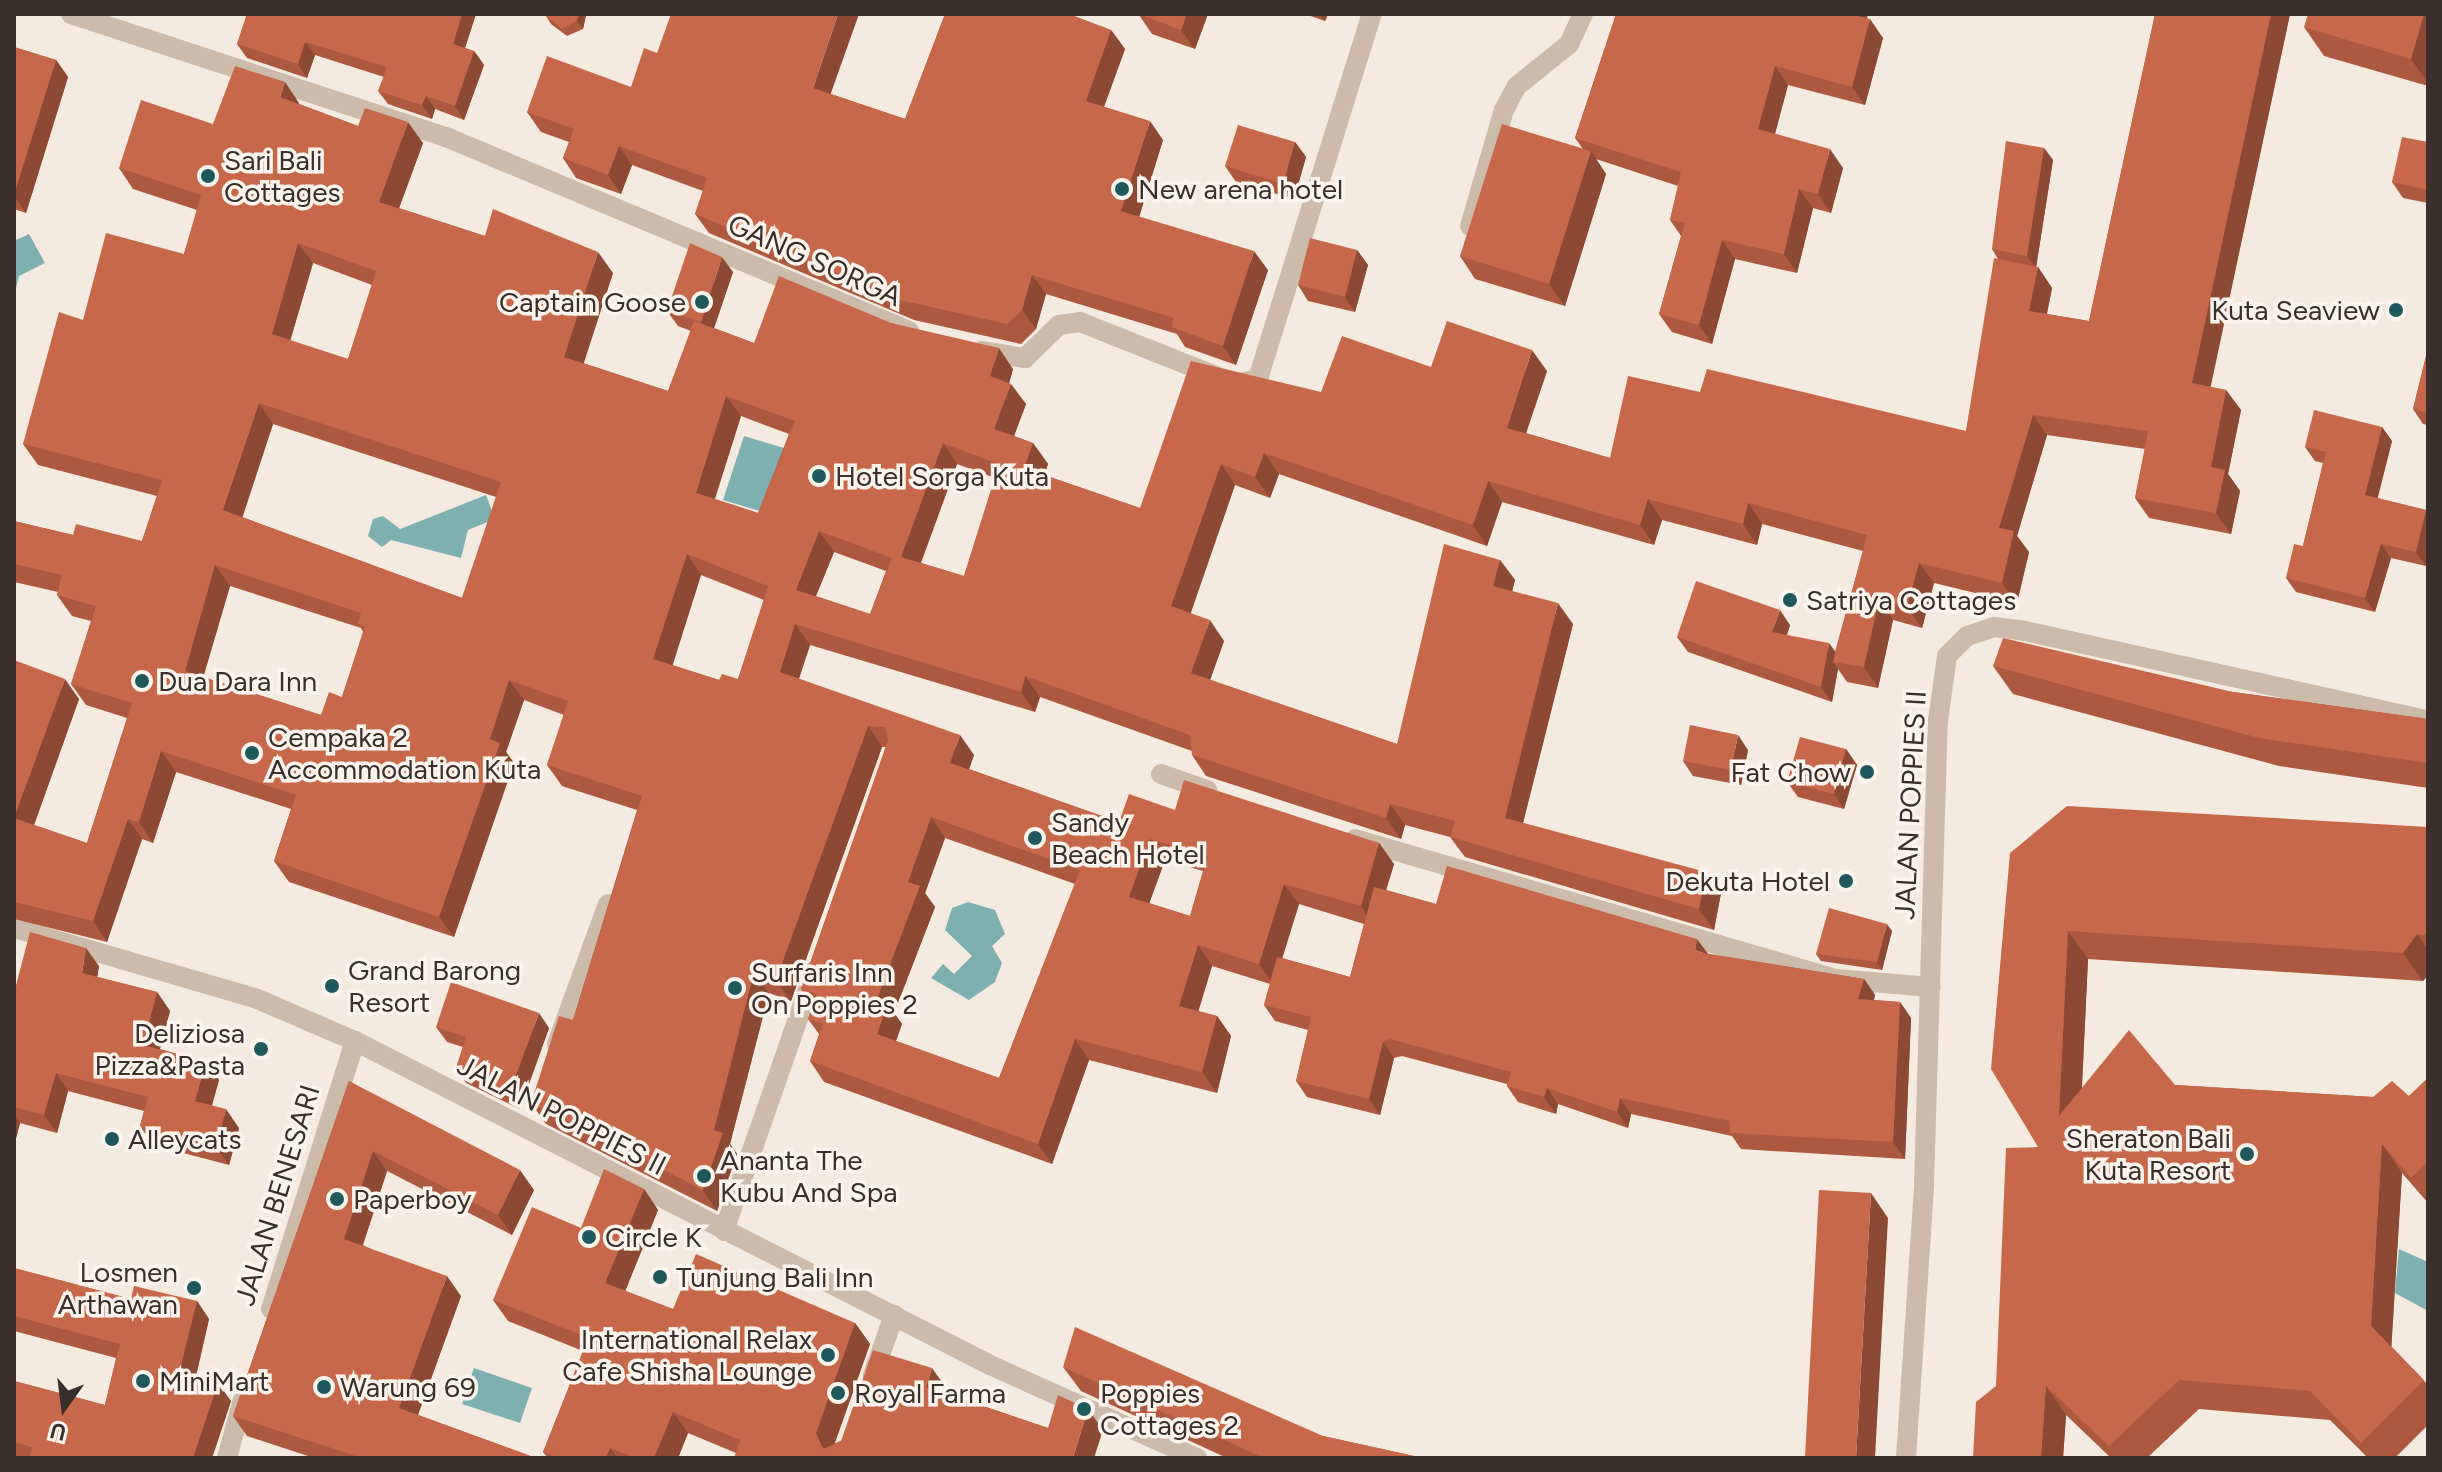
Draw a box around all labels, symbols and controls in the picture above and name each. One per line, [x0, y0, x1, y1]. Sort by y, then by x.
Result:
place label: Sari Bali Cottages [224, 143, 341, 209]
marker: Sari Bali Cottages [199, 167, 217, 185]
place label: New arena hotel [1138, 172, 1343, 206]
marker: New arena hotel [1113, 180, 1131, 198]
street label: GANG SORGA [723, 207, 907, 313]
place label: Captain Goose [499, 285, 686, 319]
marker: Captain Goose [693, 293, 711, 311]
place label: Kuta Seaview [2211, 293, 2380, 327]
marker: Kuta Seaview [2387, 301, 2405, 319]
place label: Hotel Sorga Kuta [835, 459, 1049, 493]
marker: Hotel Sorga Kuta [810, 467, 828, 485]
place label: Satriya Cottages [1806, 583, 2016, 617]
marker: Satriya Cottages [1781, 591, 1799, 609]
place label: Dua Dara Inn [158, 664, 317, 698]
marker: Dua Dara Inn [133, 672, 151, 690]
street label: JALAN POPPIES II [1887, 690, 1933, 920]
place label: Cempaka 2 Accommodation Kuta [268, 720, 541, 786]
marker: Cempaka 2 Accommodation Kuta [243, 744, 261, 762]
place label: Fat Chow [1731, 755, 1851, 789]
marker: Fat Chow [1858, 763, 1876, 781]
place label: Sandy Beach Hotel [1051, 805, 1205, 871]
marker: Sandy Beach Hotel [1026, 829, 1044, 847]
place label: Dekuta Hotel [1665, 864, 1830, 898]
marker: Dekuta Hotel [1837, 872, 1855, 890]
place label: Grand Barong Resort [348, 953, 521, 1019]
place label: Surfaris Inn On Poppies 2 [751, 955, 918, 1021]
marker: Grand Barong Resort [323, 977, 341, 995]
marker: Surfaris Inn On Poppies 2 [726, 979, 744, 997]
place label: Deliziosa Pizza&Pasta [94, 1016, 245, 1082]
marker: Deliziosa Pizza&Pasta [252, 1040, 270, 1058]
street label: JALAN POPPIES II [452, 1048, 672, 1182]
street label: JALAN BENESARI [228, 1081, 326, 1309]
place label: Sheraton Bali Kuta Resort [2066, 1121, 2231, 1187]
place label: Alleycats [128, 1122, 242, 1156]
marker: Alleycats [103, 1130, 121, 1148]
place label: Ananta The Kubu And Spa [720, 1143, 898, 1209]
marker: Sheraton Bali Kuta Resort [2238, 1145, 2256, 1163]
marker: Ananta The Kubu And Spa [695, 1167, 713, 1185]
place label: Paperboy [353, 1182, 472, 1216]
marker: Paperboy [328, 1190, 346, 1208]
place label: Circle K [605, 1220, 702, 1254]
marker: Circle K [580, 1228, 598, 1246]
place label: Losmen Arthawan [58, 1255, 178, 1321]
place label: Tunjung Bali Inn [676, 1260, 873, 1294]
marker: Tunjung Bali Inn [651, 1268, 669, 1286]
marker: Losmen Arthawan [185, 1279, 203, 1297]
place label: International Relax Cafe Shisha Lounge [562, 1322, 812, 1388]
marker: International Relax Cafe Shisha Lounge [819, 1346, 837, 1364]
place label: MiniMart [159, 1364, 269, 1398]
north arrow [24, 1368, 104, 1448]
place label: Warung 69 [340, 1370, 476, 1404]
marker: MiniMart [134, 1372, 152, 1390]
place label: Royal Farma [854, 1376, 1006, 1410]
place label: Poppies Cottages 2 [1100, 1376, 1239, 1442]
marker: Warung 69 [315, 1378, 333, 1396]
marker: Royal Farma [829, 1384, 847, 1402]
marker: Poppies Cottages 2 [1075, 1400, 1093, 1418]
text: U [47, 1417, 69, 1447]

